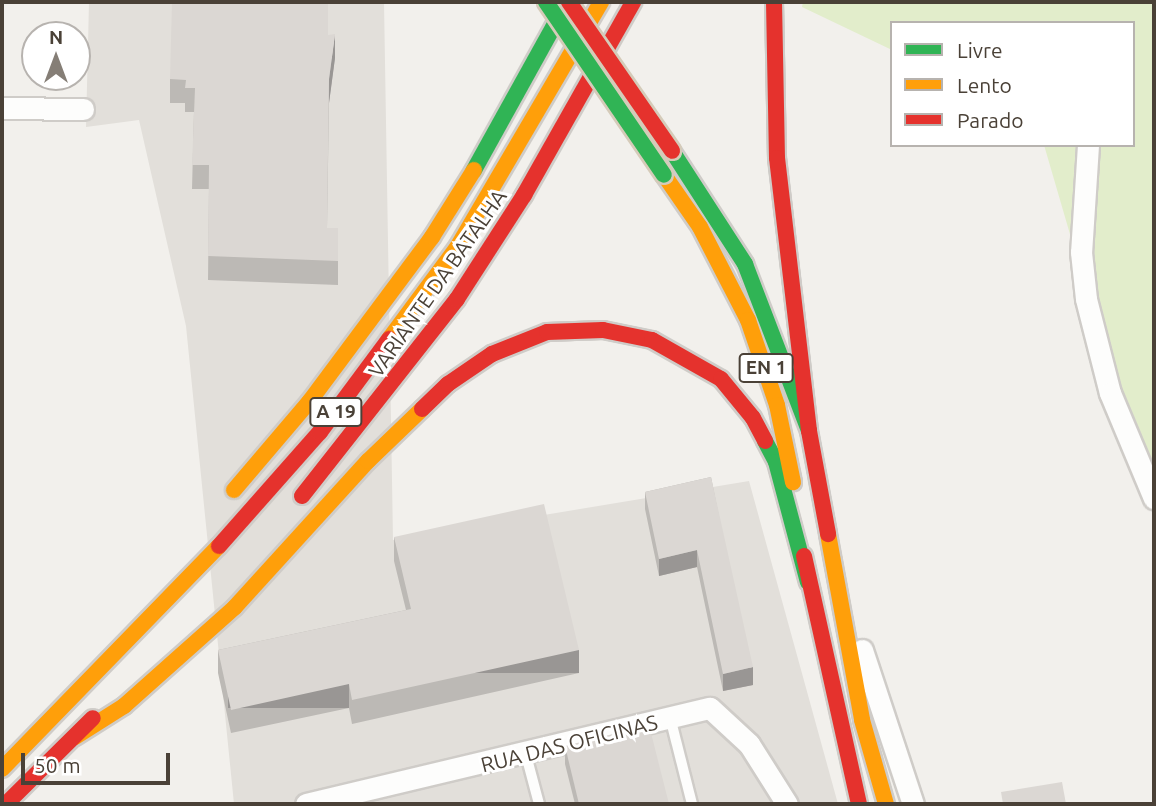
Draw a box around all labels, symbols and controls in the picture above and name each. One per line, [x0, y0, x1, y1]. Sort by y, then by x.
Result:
north arrow [21, 21, 91, 91]
legend [890, 21, 1135, 147]
text: N [49, 26, 63, 48]
text: Livre [957, 38, 1003, 62]
text: Lento [957, 73, 1012, 97]
text: Parado [957, 108, 1023, 132]
street label: VARIANTE DA BATALHA [363, 184, 511, 382]
road number: EN 1 [738, 352, 794, 384]
road number: A 19 [308, 396, 364, 428]
street label: RUA DAS OFICINAS [478, 709, 660, 777]
scale bar [24, 740, 173, 784]
text: 50 m [34, 753, 81, 777]

